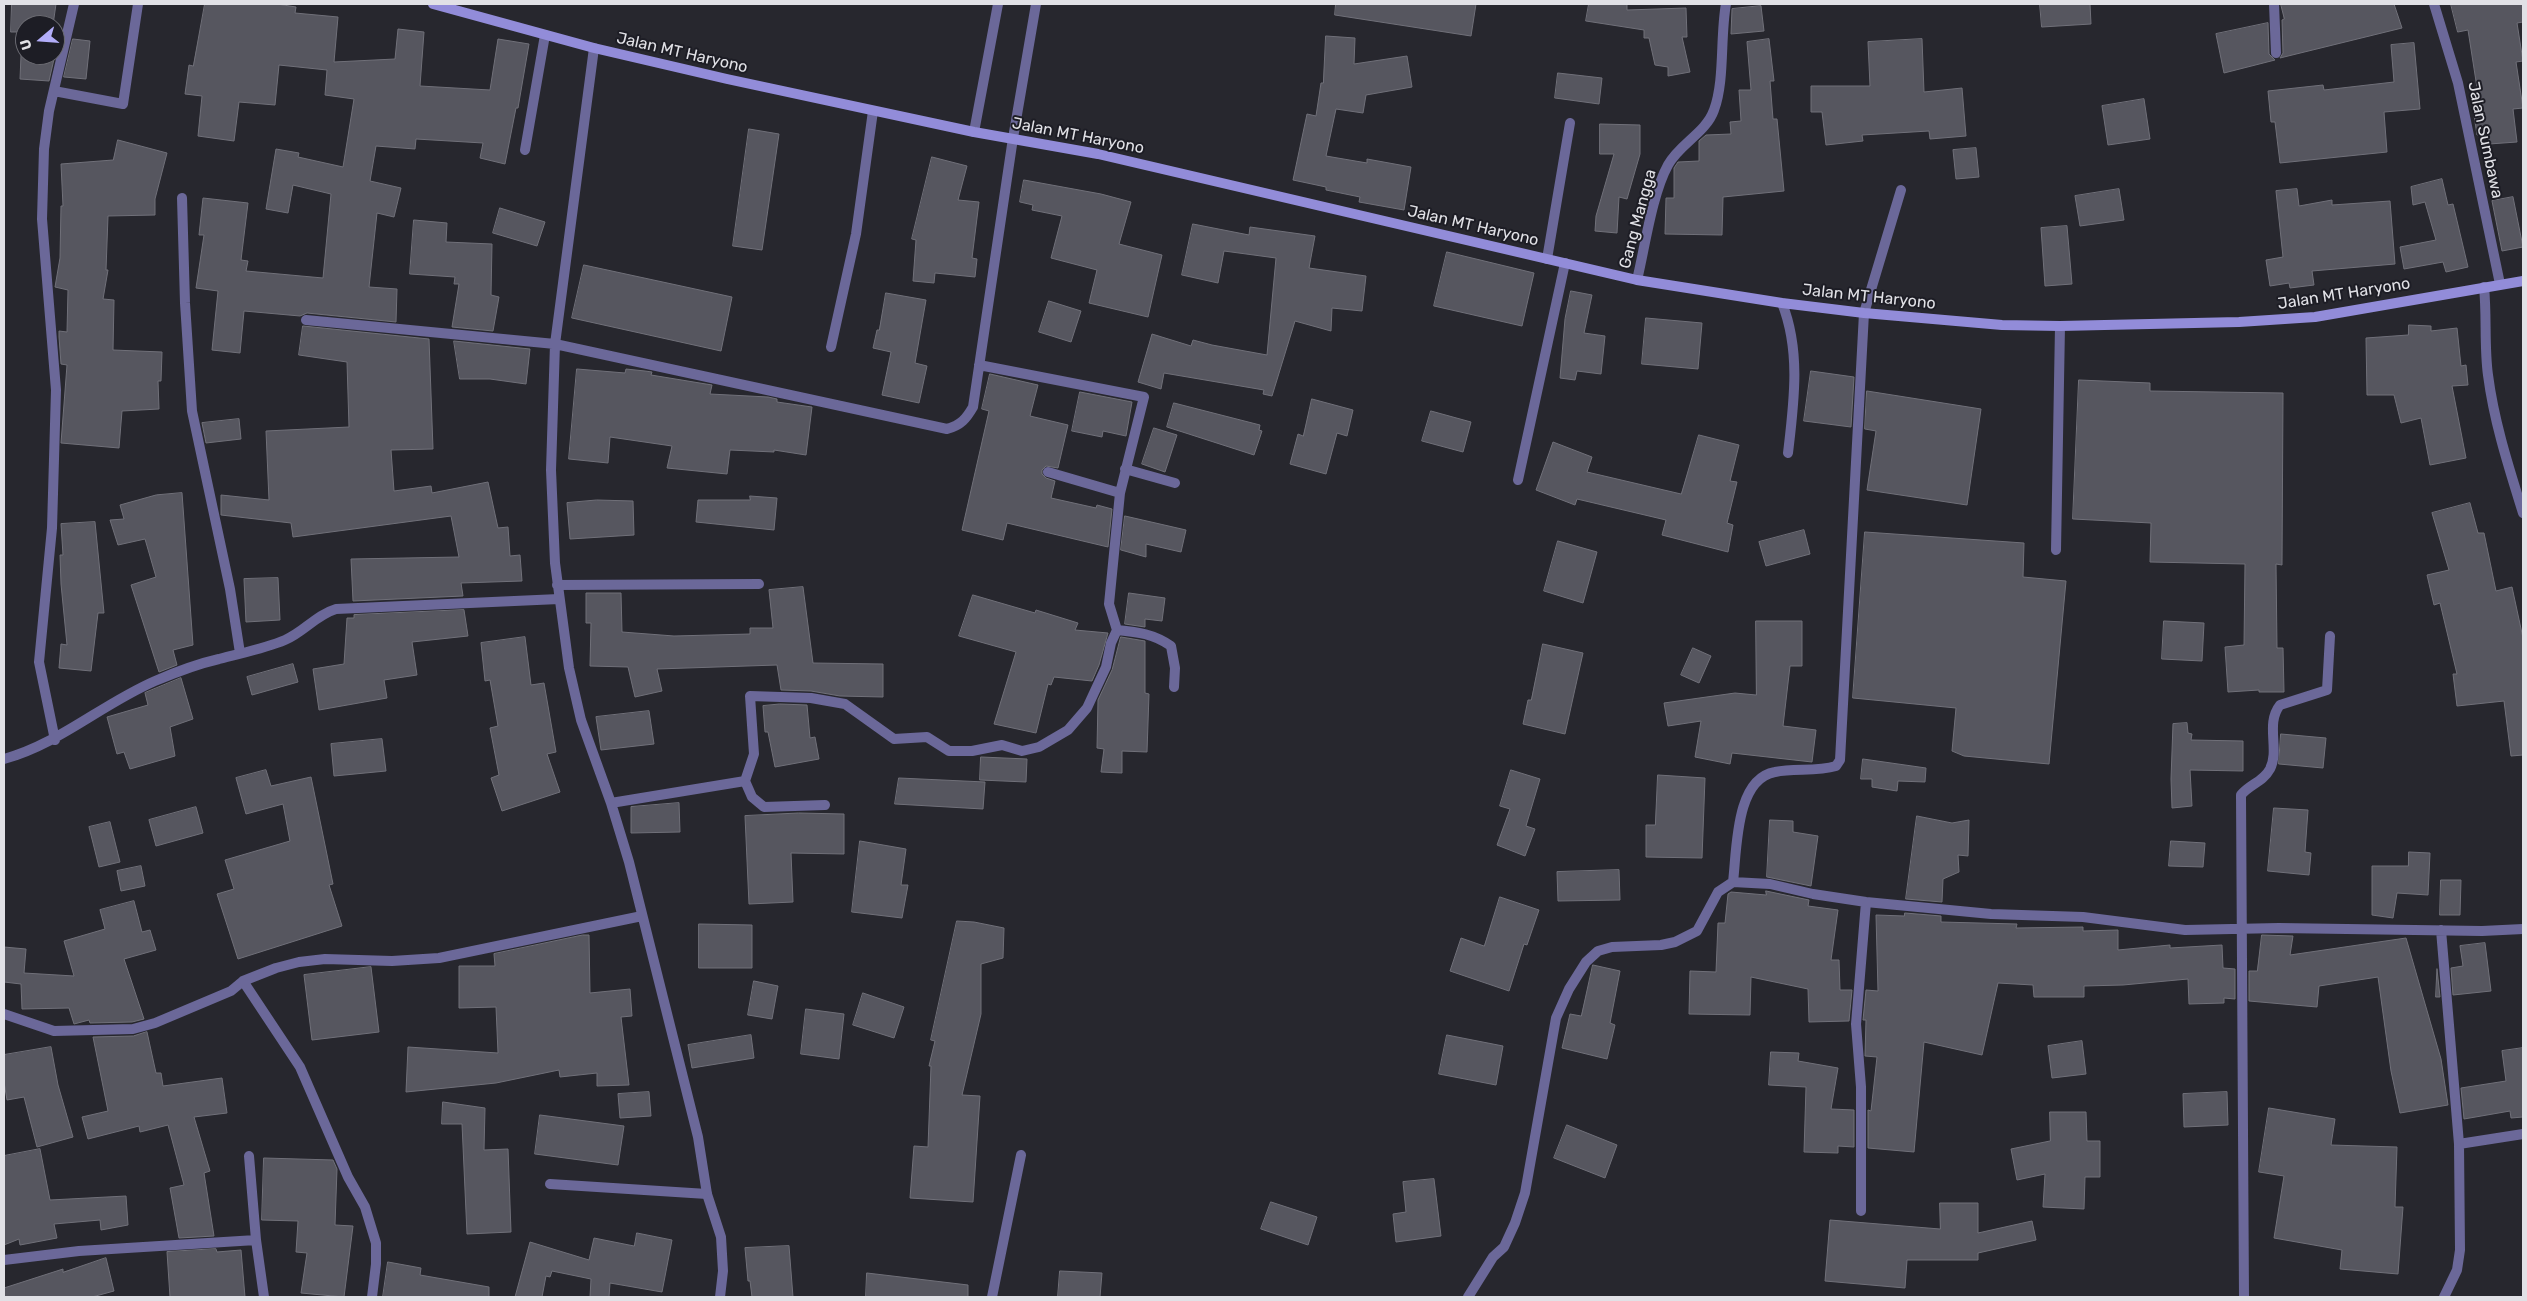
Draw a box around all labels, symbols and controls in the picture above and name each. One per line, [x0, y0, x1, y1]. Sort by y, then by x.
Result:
north arrow [15, 15, 65, 65]
street label: Jalan MT Haryono [615, 29, 749, 77]
text: U [17, 37, 36, 52]
street label: Jalan Sumbawa [2463, 80, 2507, 200]
street label: Jalan MT Haryono [1010, 114, 1146, 158]
street label: Gang Mangga [1616, 167, 1660, 271]
street label: Jalan MT Haryono [1406, 202, 1540, 250]
street label: Jalan MT Haryono [2276, 274, 2412, 314]
street label: Jalan MT Haryono [1801, 280, 1937, 314]

